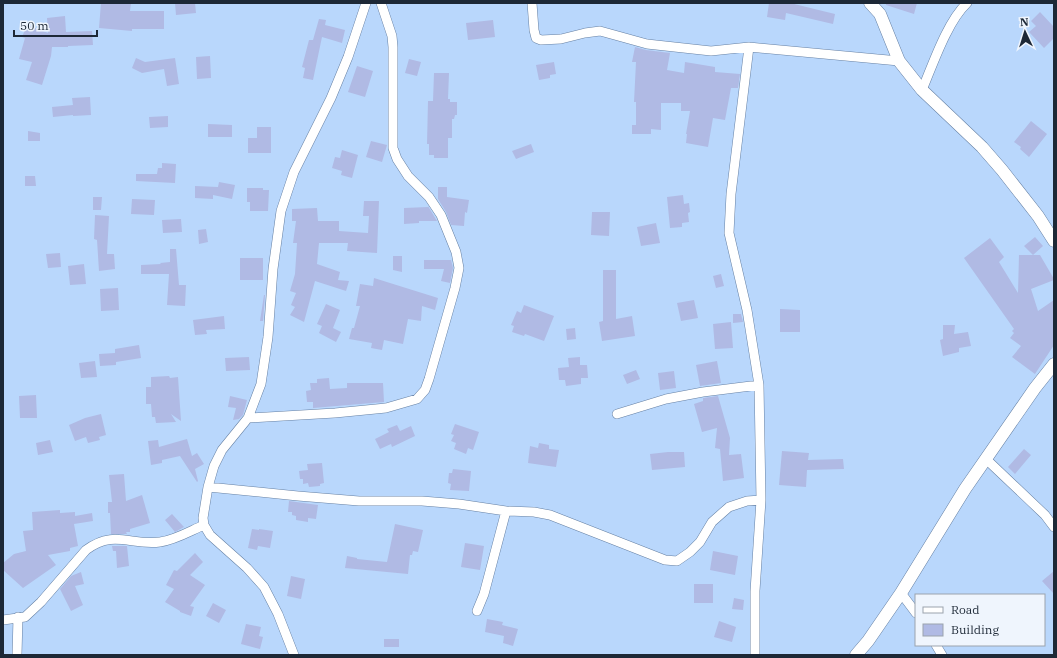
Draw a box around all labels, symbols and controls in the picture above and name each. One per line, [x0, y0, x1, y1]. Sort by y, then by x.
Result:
scale bar [14, 12, 97, 38]
north arrow [1005, 12, 1045, 52]
text: N [1019, 15, 1029, 29]
text: 50 m [20, 18, 49, 33]
legend [915, 594, 1045, 646]
text: Road [951, 602, 980, 617]
text: Building [951, 622, 999, 637]

